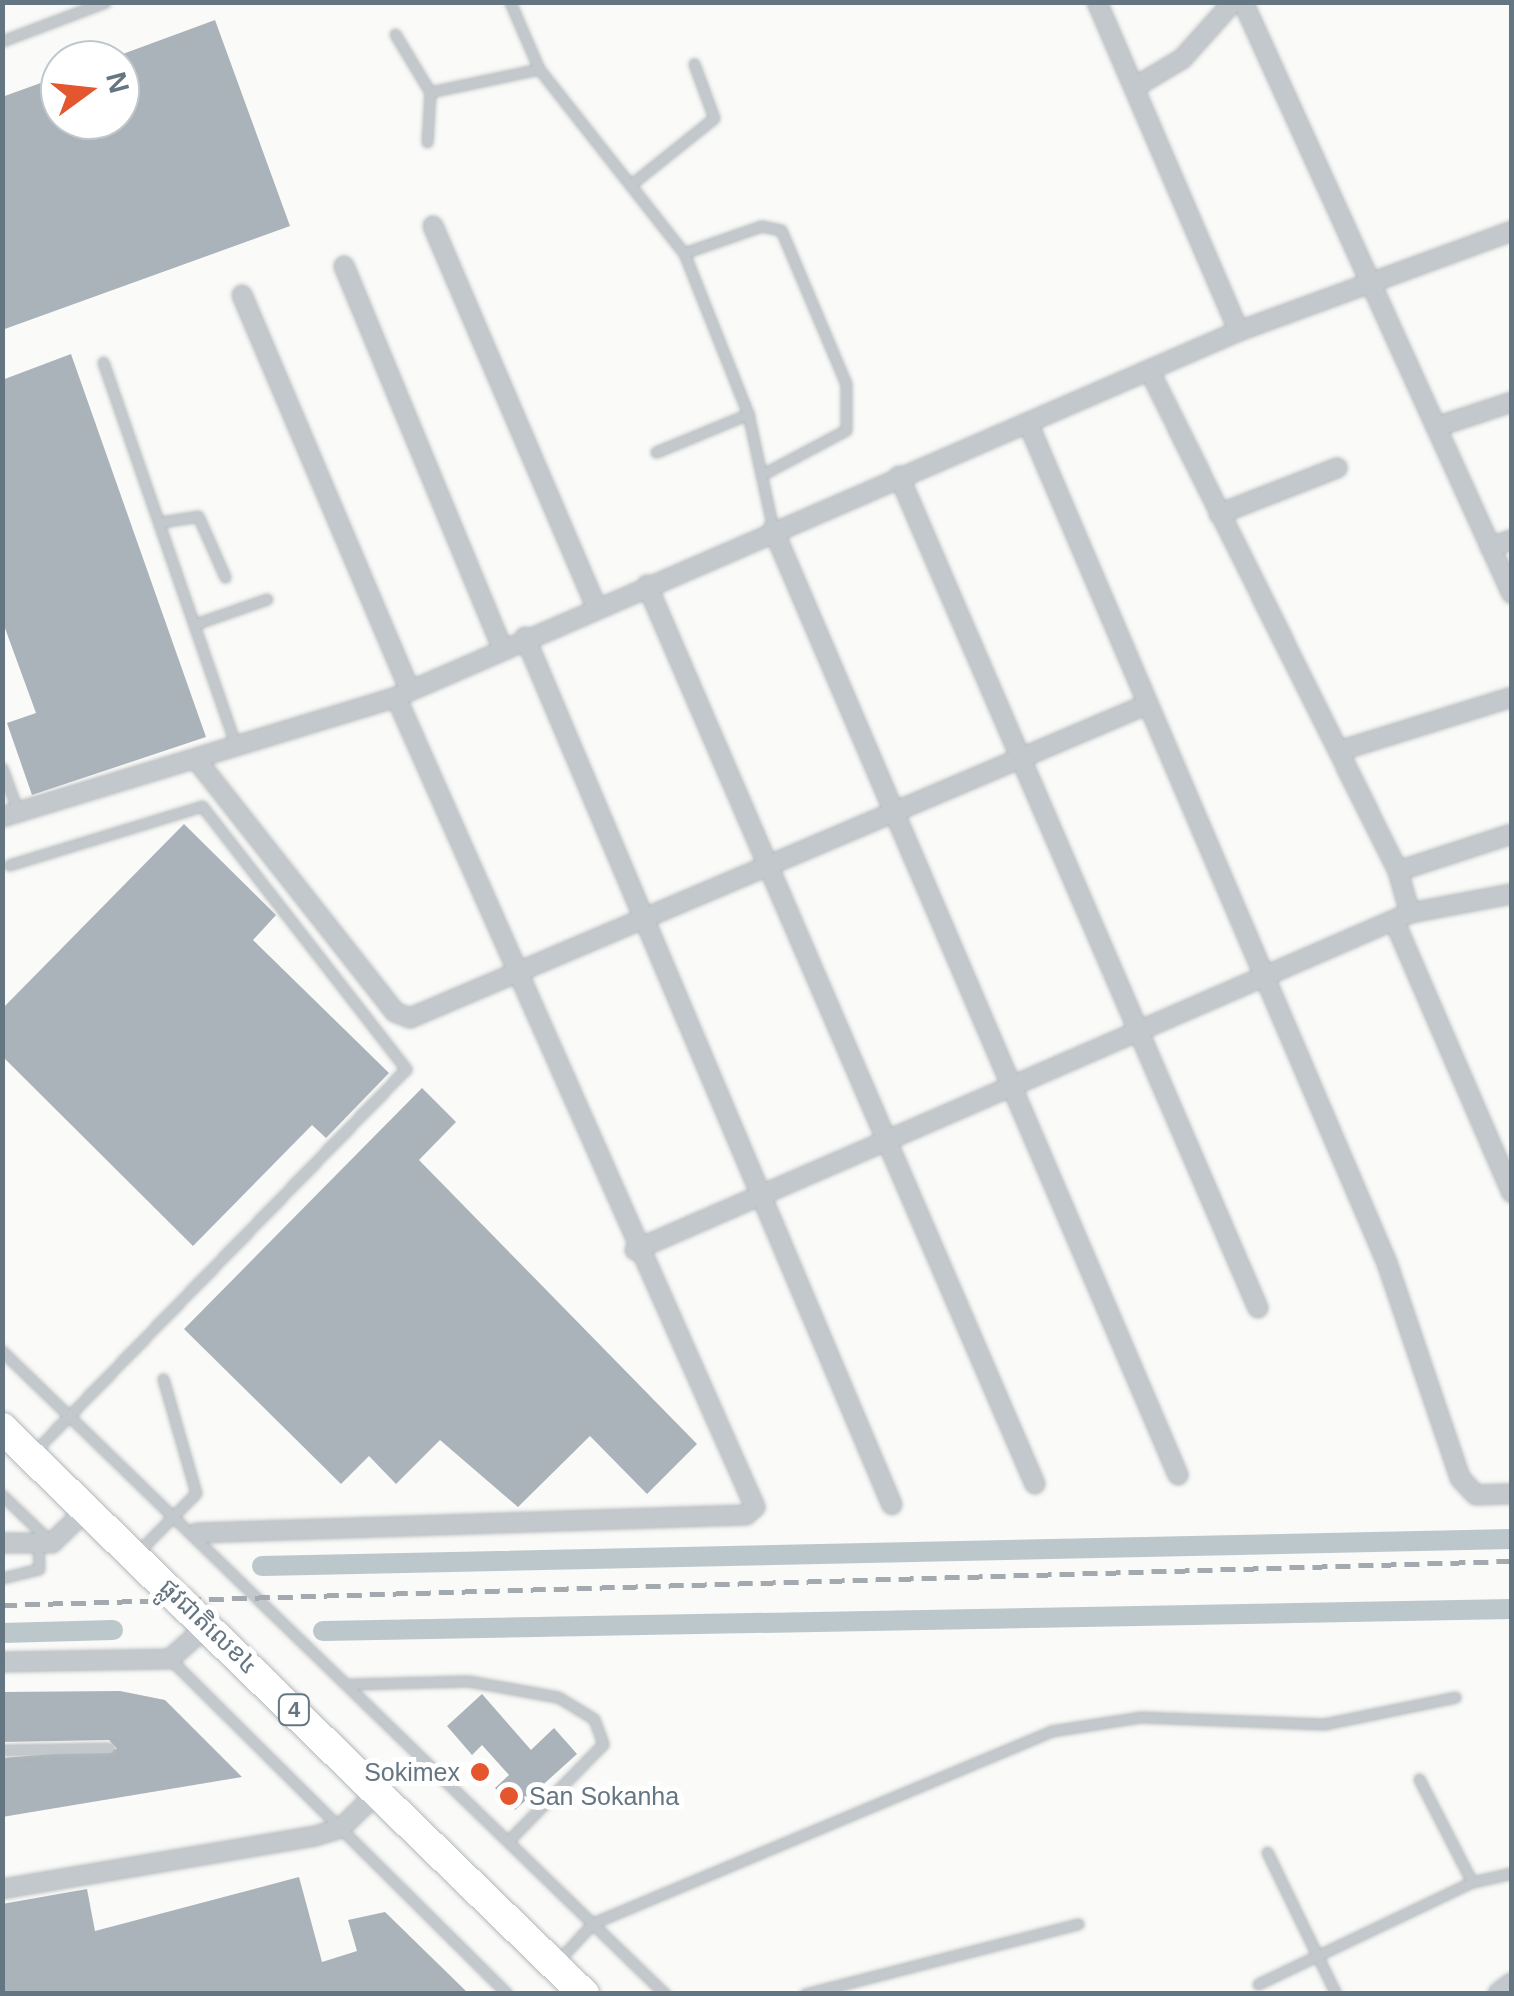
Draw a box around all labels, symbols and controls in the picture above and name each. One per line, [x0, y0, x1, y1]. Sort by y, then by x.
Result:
north arrow [40, 40, 140, 140]
text: N [100, 69, 135, 96]
street label: ផ្លូវជាតិលេខ៤ [154, 1572, 264, 1680]
road number: 4 [276, 1693, 312, 1727]
place label: Sokimex [364, 1757, 460, 1787]
marker: Sokimex [469, 1761, 491, 1783]
place label: San Sokanha [529, 1781, 679, 1811]
marker: San Sokanha [498, 1785, 520, 1807]

